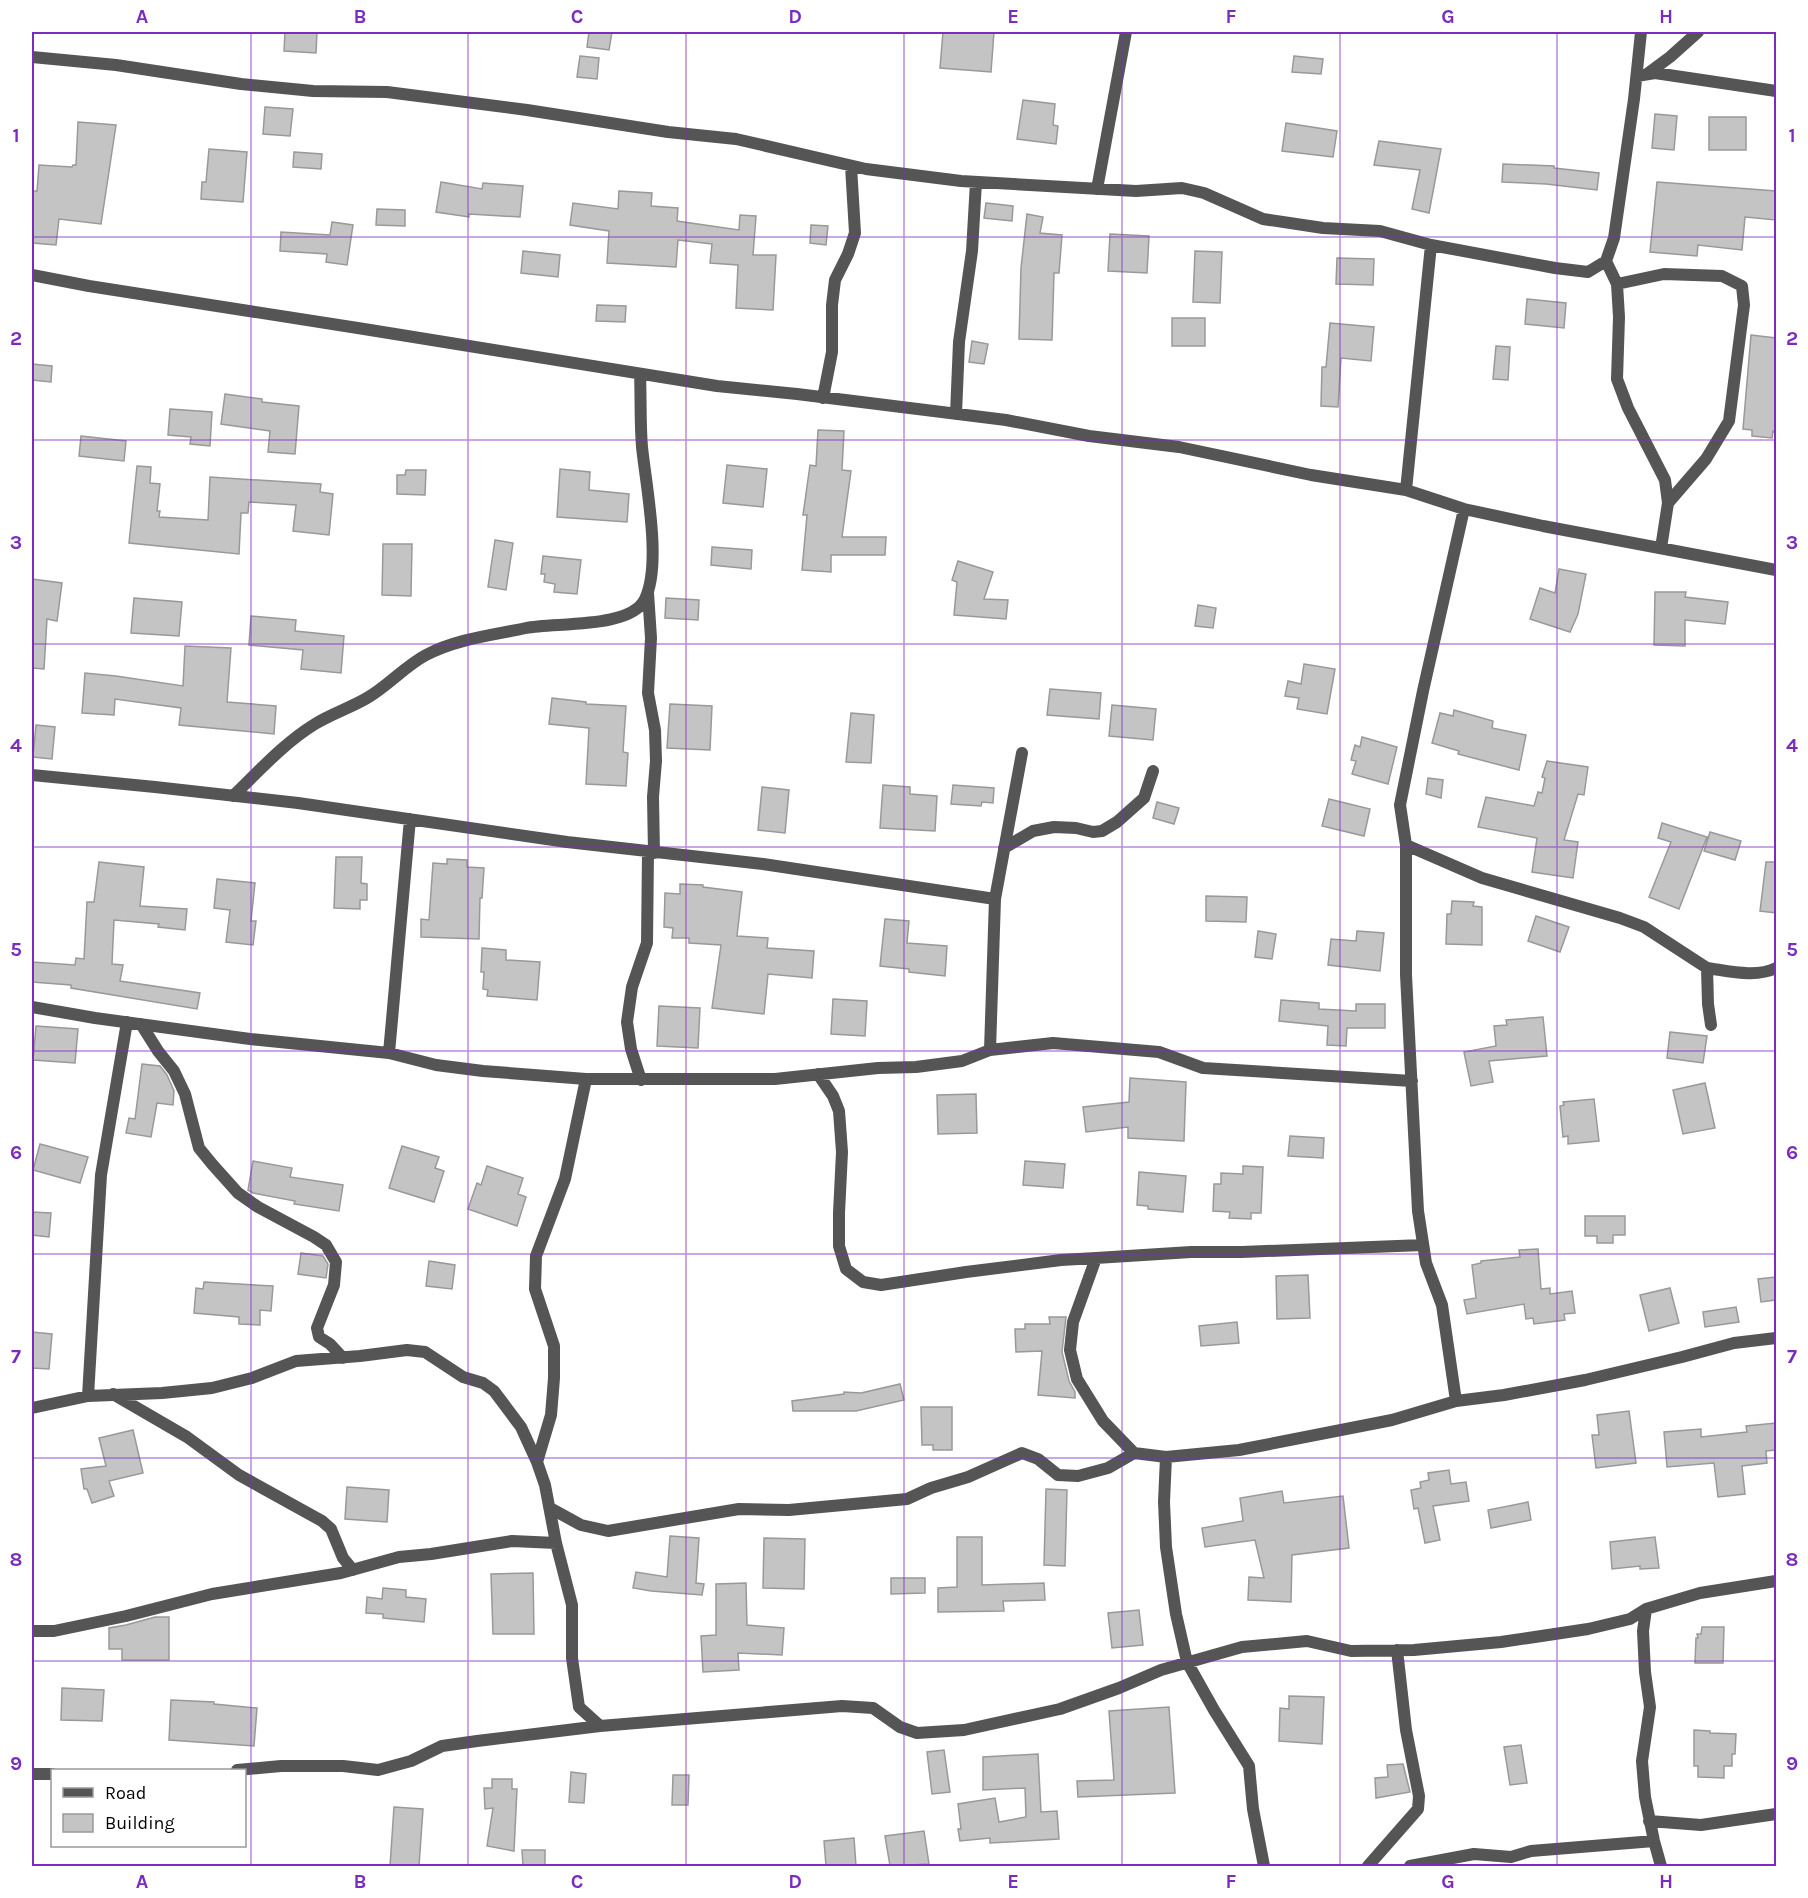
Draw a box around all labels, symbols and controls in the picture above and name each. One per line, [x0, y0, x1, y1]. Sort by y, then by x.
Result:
text: A [136, 5, 149, 28]
text: B [354, 5, 366, 28]
text: C [571, 5, 583, 28]
text: D [788, 5, 802, 28]
text: E [1007, 5, 1019, 28]
text: F [1226, 5, 1237, 28]
text: G [1441, 5, 1455, 28]
text: H [1659, 5, 1673, 28]
text: 1 [12, 124, 20, 147]
text: 1 [1788, 124, 1796, 147]
text: 2 [10, 327, 22, 350]
text: 2 [1786, 327, 1798, 350]
text: 3 [10, 531, 22, 554]
text: 3 [1786, 531, 1798, 554]
text: 4 [10, 734, 22, 757]
text: 4 [1786, 734, 1798, 757]
text: 5 [10, 938, 22, 961]
text: 5 [1786, 938, 1798, 961]
text: 6 [10, 1141, 22, 1164]
text: 6 [1786, 1141, 1798, 1164]
text: 7 [11, 1345, 21, 1368]
text: 7 [1787, 1345, 1797, 1368]
text: 8 [10, 1548, 22, 1571]
text: 8 [1786, 1548, 1798, 1571]
text: 9 [10, 1752, 22, 1775]
text: 9 [1786, 1752, 1798, 1775]
legend [51, 1769, 246, 1847]
text: Road [105, 1782, 146, 1804]
text: Building [105, 1812, 175, 1834]
text: A [136, 1870, 149, 1893]
text: B [354, 1870, 366, 1893]
text: C [571, 1870, 583, 1893]
text: D [788, 1870, 802, 1893]
text: E [1007, 1870, 1019, 1893]
text: F [1226, 1870, 1237, 1893]
text: G [1441, 1870, 1455, 1893]
text: H [1659, 1870, 1673, 1893]

